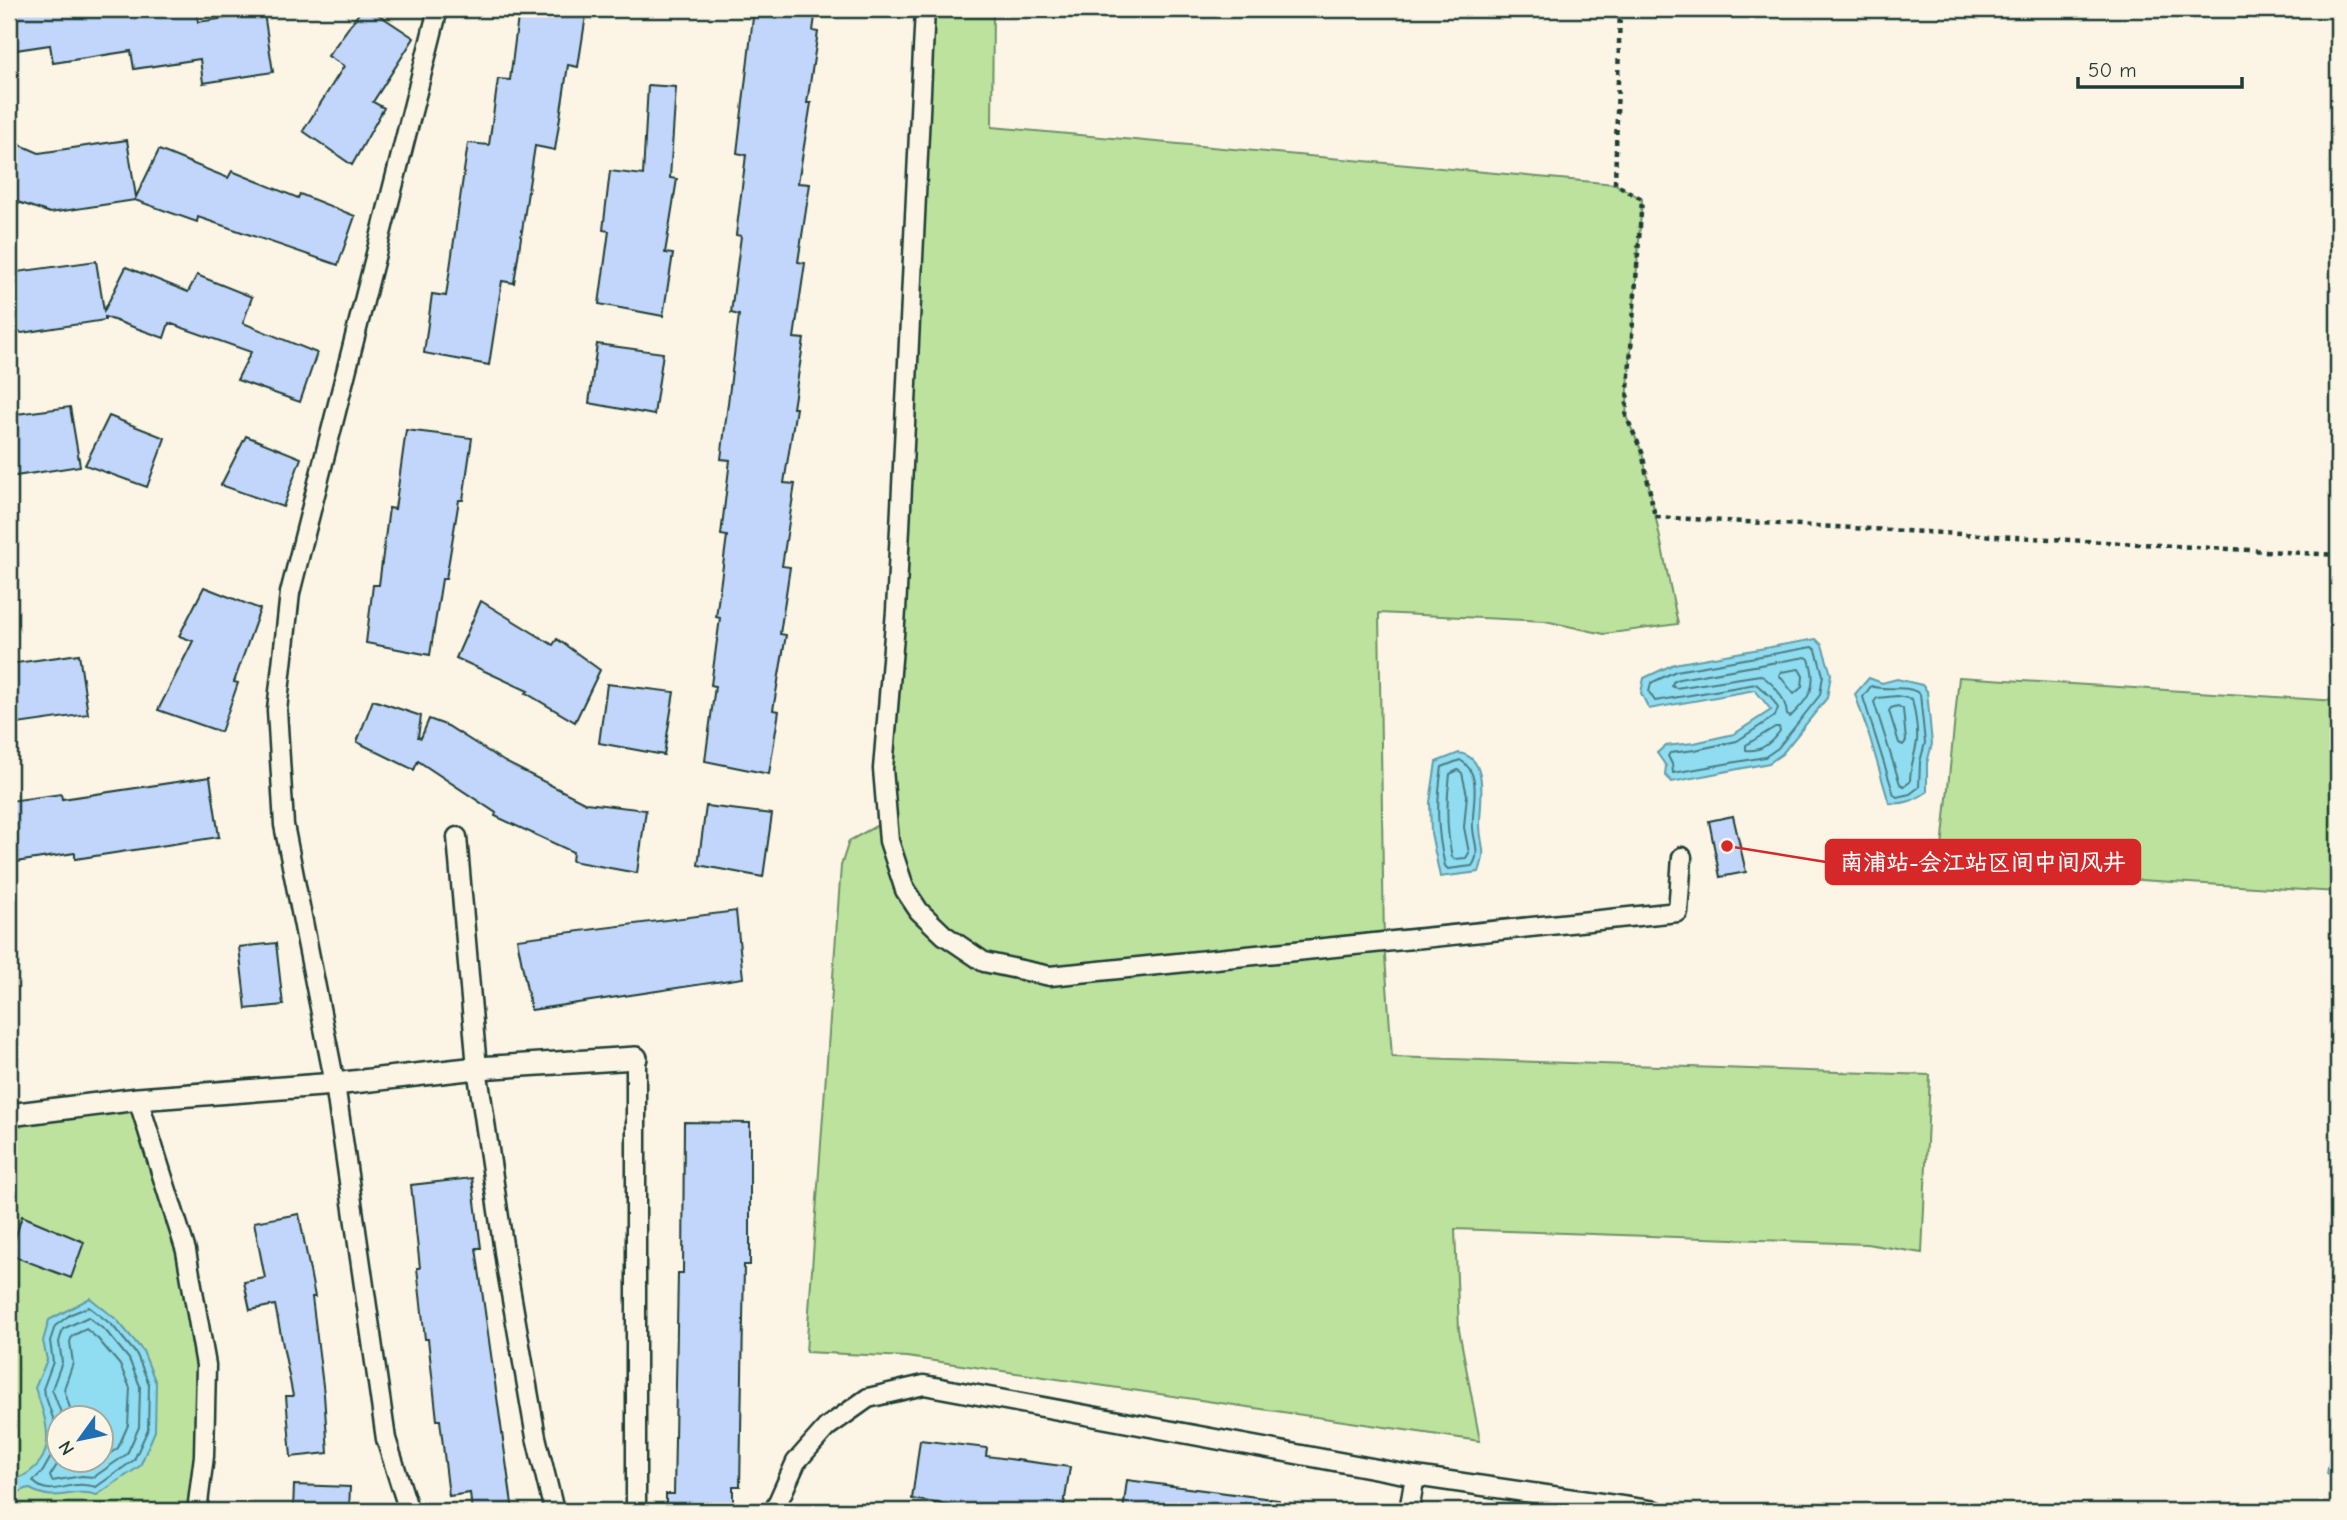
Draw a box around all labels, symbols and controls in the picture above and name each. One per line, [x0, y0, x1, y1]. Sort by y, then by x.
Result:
scale bar [2078, 46, 2242, 90]
text: 50 m [2088, 58, 2137, 82]
callout: 南浦站-会江站区间中间风井 [1826, 840, 2140, 884]
text: 南浦站-会江站区间中间风井 [1840, 849, 2126, 876]
north arrow [46, 1404, 116, 1474]
text: N [54, 1437, 79, 1459]

